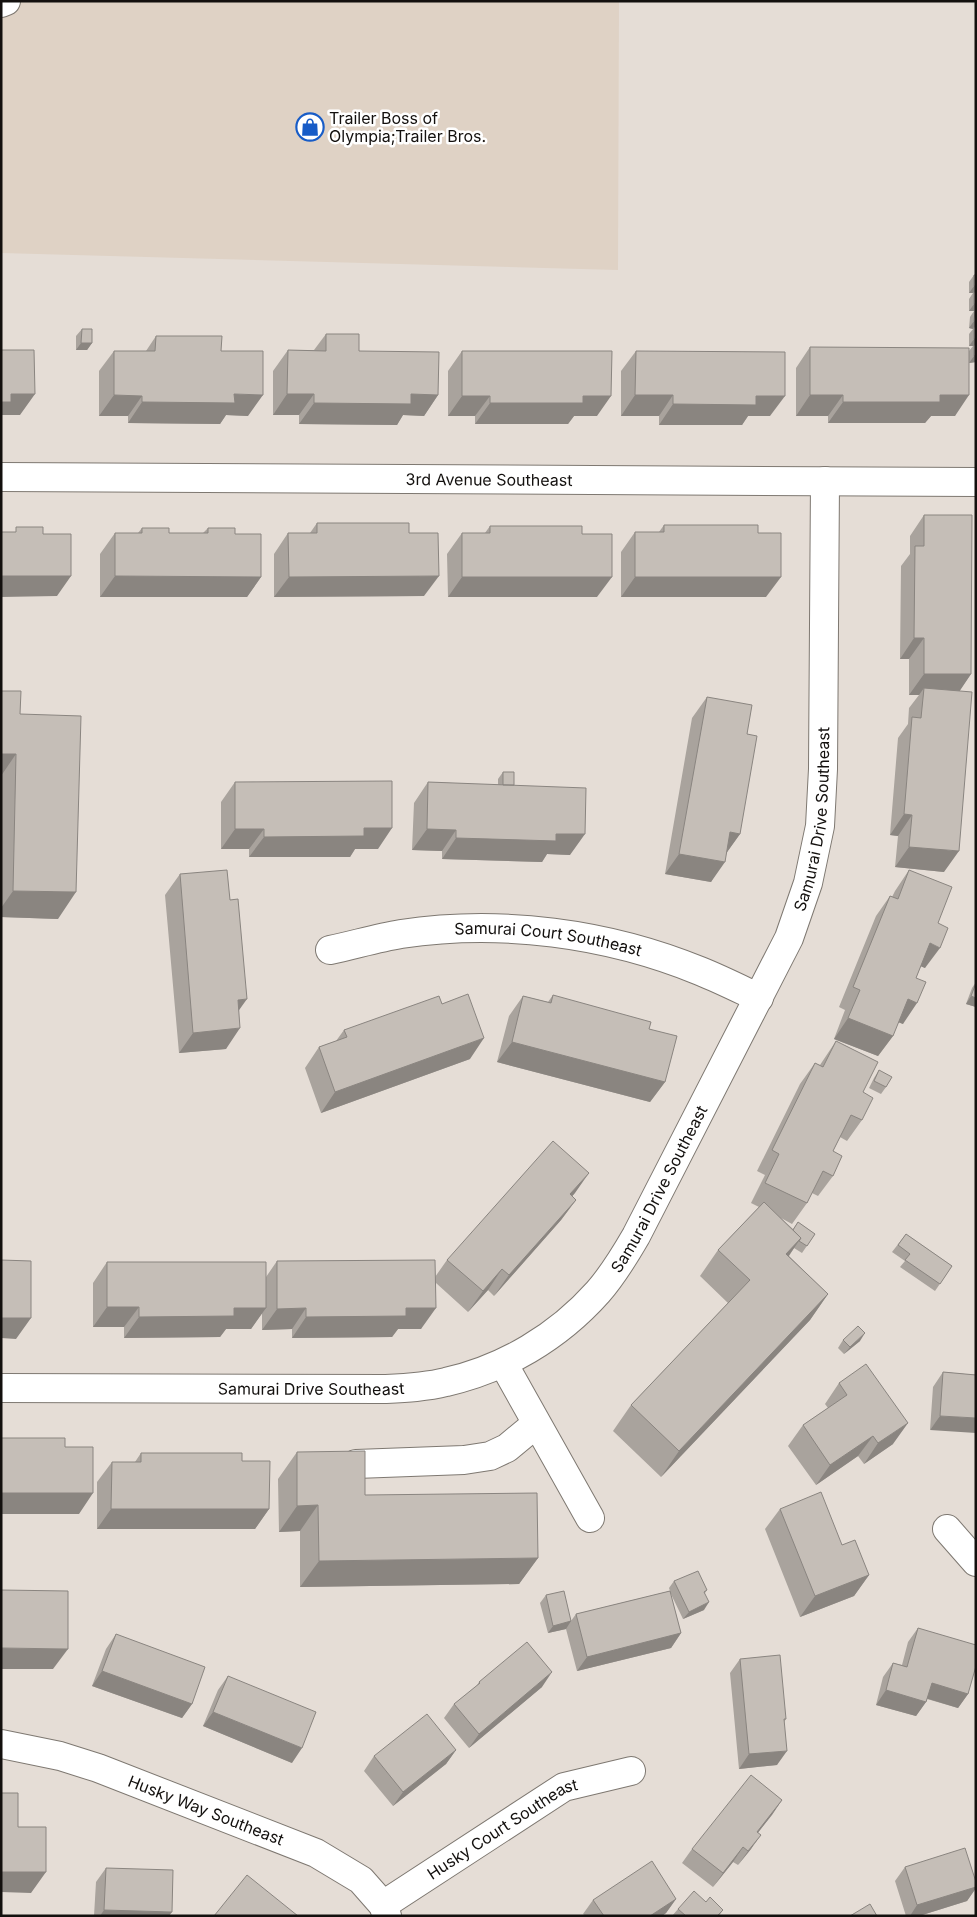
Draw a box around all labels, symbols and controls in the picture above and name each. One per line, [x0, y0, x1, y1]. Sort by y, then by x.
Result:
place label: Trailer Boss of Olympia;Trailer Bros. [329, 108, 486, 146]
shop icon: Trailer Boss of Olympia;Trailer Bros. [295, 112, 325, 142]
street label: 3rd Avenue Southeast [406, 469, 572, 490]
street label: Samurai Drive Southeast [789, 727, 833, 914]
street label: Samurai Court Southeast [454, 918, 644, 960]
street label: Samurai Drive Southeast [606, 1102, 711, 1276]
street label: Samurai Drive Southeast [218, 1378, 405, 1399]
street label: Husky Way Southeast [125, 1771, 287, 1849]
street label: Husky Court Southeast [423, 1774, 579, 1884]

